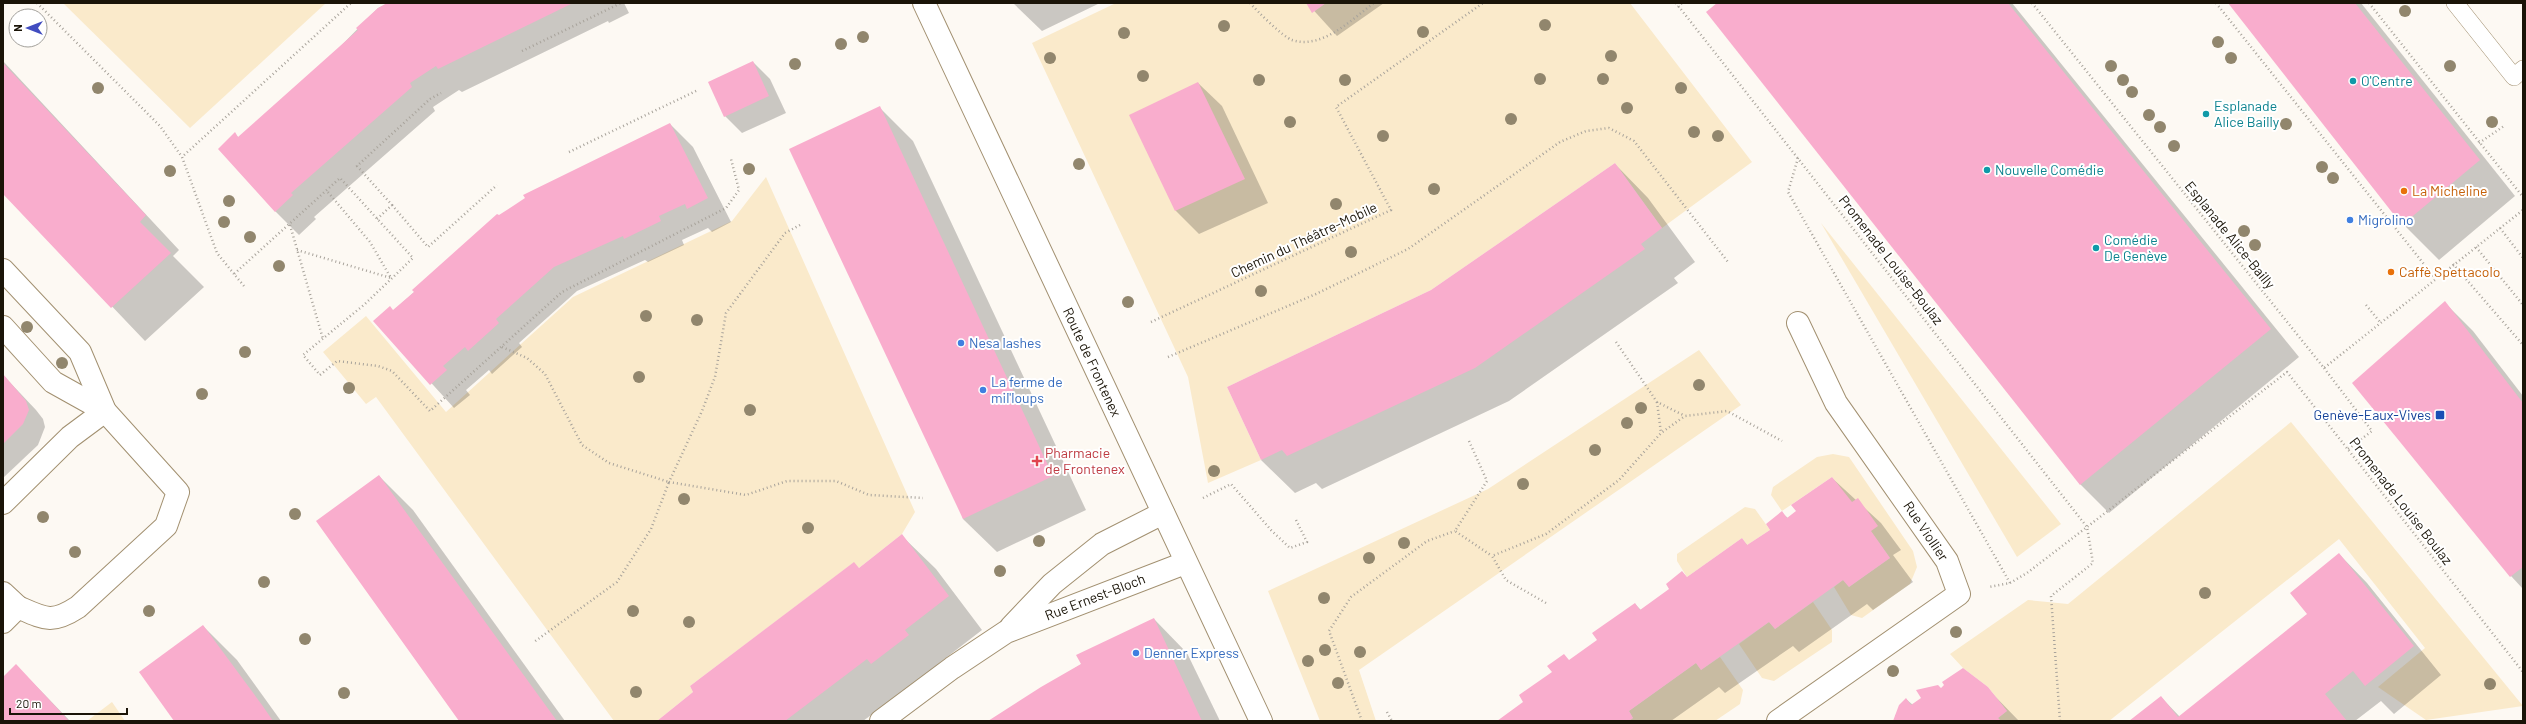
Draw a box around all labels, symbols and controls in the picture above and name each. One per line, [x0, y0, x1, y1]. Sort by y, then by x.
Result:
north arrow [8, 8, 48, 48]
text: N [11, 24, 24, 32]
place label: O'Centre [2361, 72, 2413, 89]
marker: O'Centre [2348, 76, 2358, 86]
place label: Esplanade Alice Bailly [2214, 97, 2280, 130]
marker: Esplanade Alice Bailly [2201, 109, 2211, 119]
place label: Nouvelle Comédie [1995, 161, 2104, 178]
marker: Nouvelle Comédie [1982, 165, 1992, 175]
street label: Esplanade Alice-Bailly [2182, 177, 2279, 292]
place label: La Micheline [2412, 182, 2487, 199]
marker: La Micheline [2399, 186, 2409, 196]
street label: Promenade Louise-Boulaz [1836, 192, 1947, 328]
street label: Chemin du Théâtre-Mobile [1228, 198, 1380, 281]
place label: Migrolino [2358, 211, 2414, 228]
marker: Migrolino [2345, 215, 2355, 225]
place label: Comédie De Genève [2104, 231, 2168, 264]
marker: Comédie De Genève [2091, 243, 2101, 253]
place label: Caffè Spettacolo [2399, 263, 2500, 280]
marker: Caffè Spettacolo [2386, 267, 2396, 277]
street label: Route de Frontenex [1060, 305, 1125, 419]
place label: Nesa lashes [969, 334, 1041, 351]
marker: Nesa lashes [956, 338, 966, 348]
place label: La ferme de mil'loups [991, 373, 1063, 406]
marker: La ferme de mil'loups [978, 385, 988, 395]
place label: Genève-Eaux-Vives [2314, 406, 2431, 423]
marker: Genève-Eaux-Vives [2434, 409, 2446, 421]
street label: Promenade Louise Boulaz [2346, 434, 2456, 568]
place label: Pharmacie de Frontenex [1045, 444, 1125, 477]
marker: Pharmacie de Frontenex [1032, 456, 1042, 466]
street label: Rue Viollier [1900, 498, 1953, 564]
street label: Rue Ernest-Bloch [1042, 570, 1147, 624]
place label: Denner Express [1144, 644, 1239, 661]
marker: Denner Express [1131, 648, 1141, 658]
scale bar [10, 690, 127, 716]
text: 20 m [16, 696, 42, 710]

